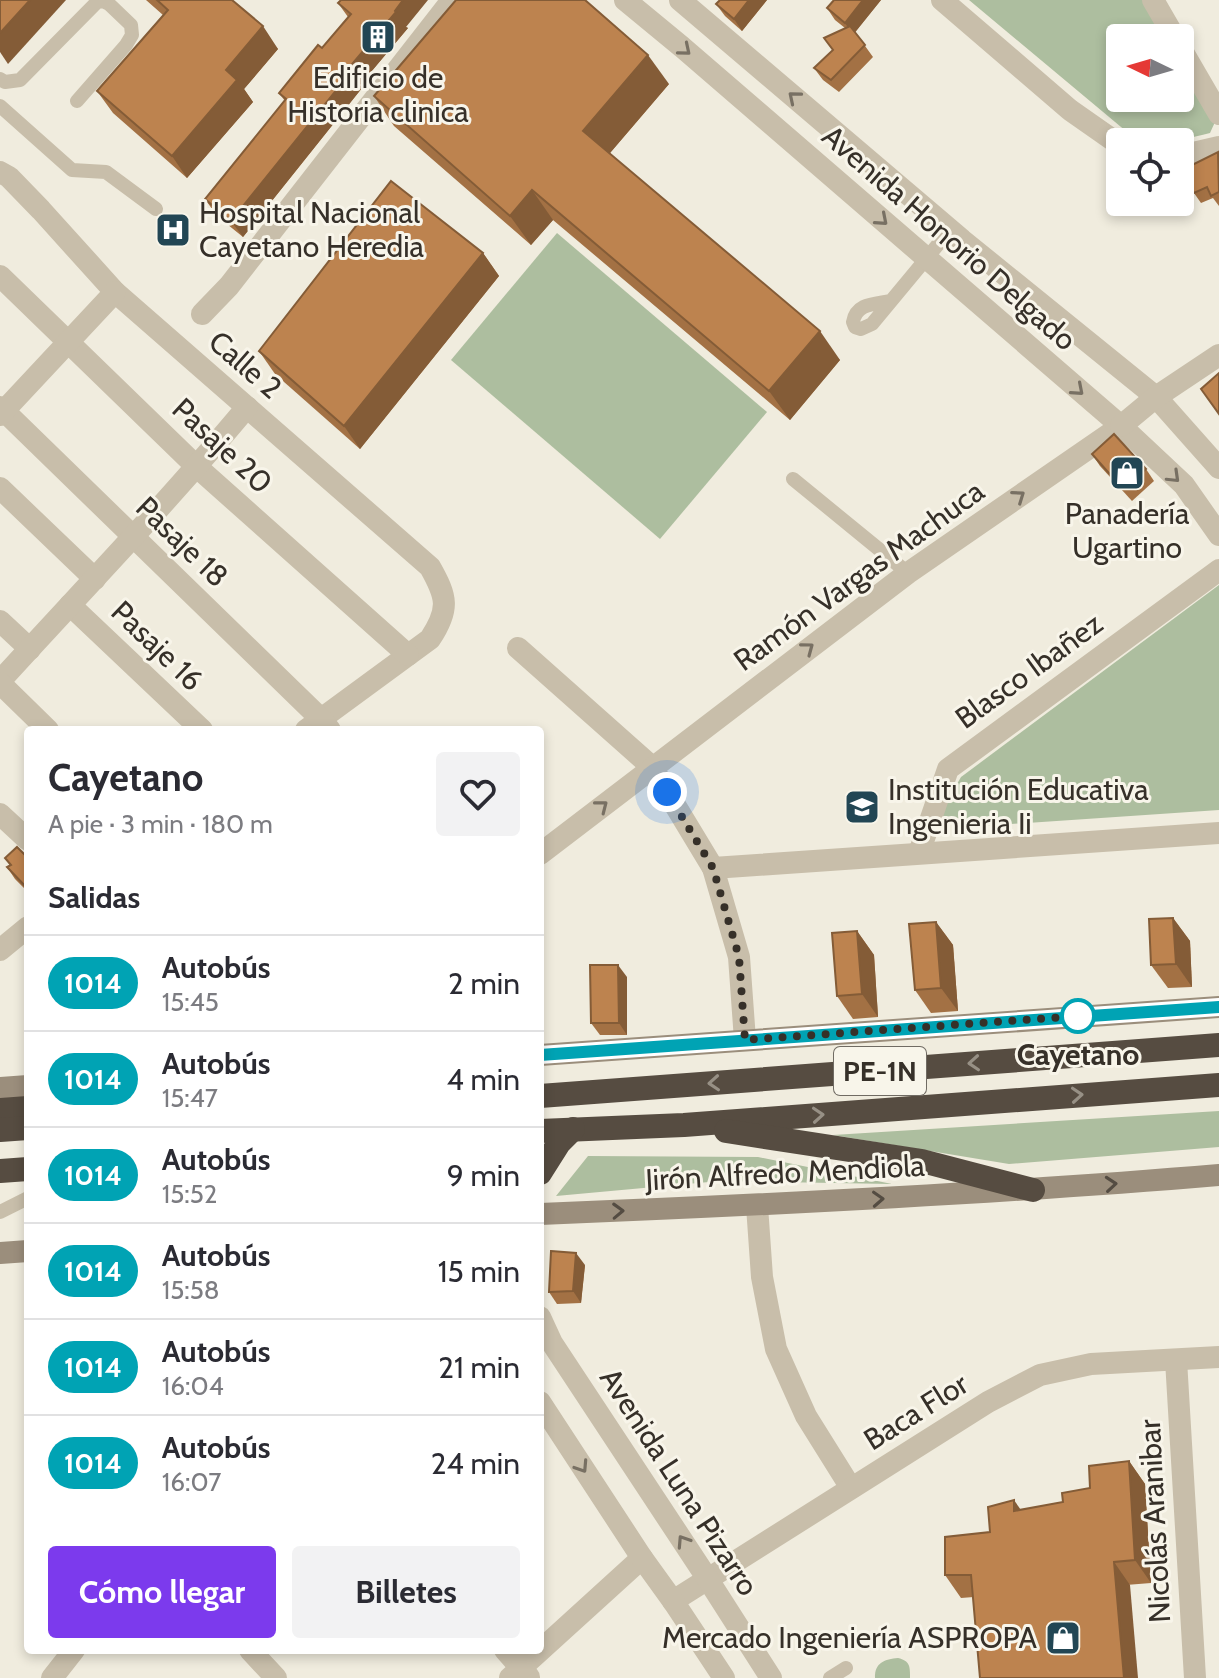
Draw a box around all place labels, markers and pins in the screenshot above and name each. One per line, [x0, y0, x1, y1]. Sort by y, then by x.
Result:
building icon: Edificio de Historia clinica [359, 18, 397, 56]
place label: Edificio de Historia clinica [287, 59, 469, 130]
place label: Hospital Nacional Cayetano Heredia [199, 194, 425, 265]
hospital icon: Hospital Nacional Cayetano Heredia [154, 211, 192, 249]
shop icon: Panadería Ugartino [1108, 454, 1146, 492]
place label: Panadería Ugartino [1065, 495, 1190, 566]
place label: Institución Educativa Ingenieria Ii [888, 771, 1149, 842]
school or university icon: Institución Educativa Ingenieria Ii [843, 788, 881, 826]
marker: Cayetano [1061, 999, 1095, 1033]
place label: Cayetano [1017, 1036, 1139, 1073]
place label: Mercado Ingeniería ASPROPA [662, 1619, 1038, 1656]
shop icon: Mercado Ingeniería ASPROPA [1044, 1619, 1082, 1657]

